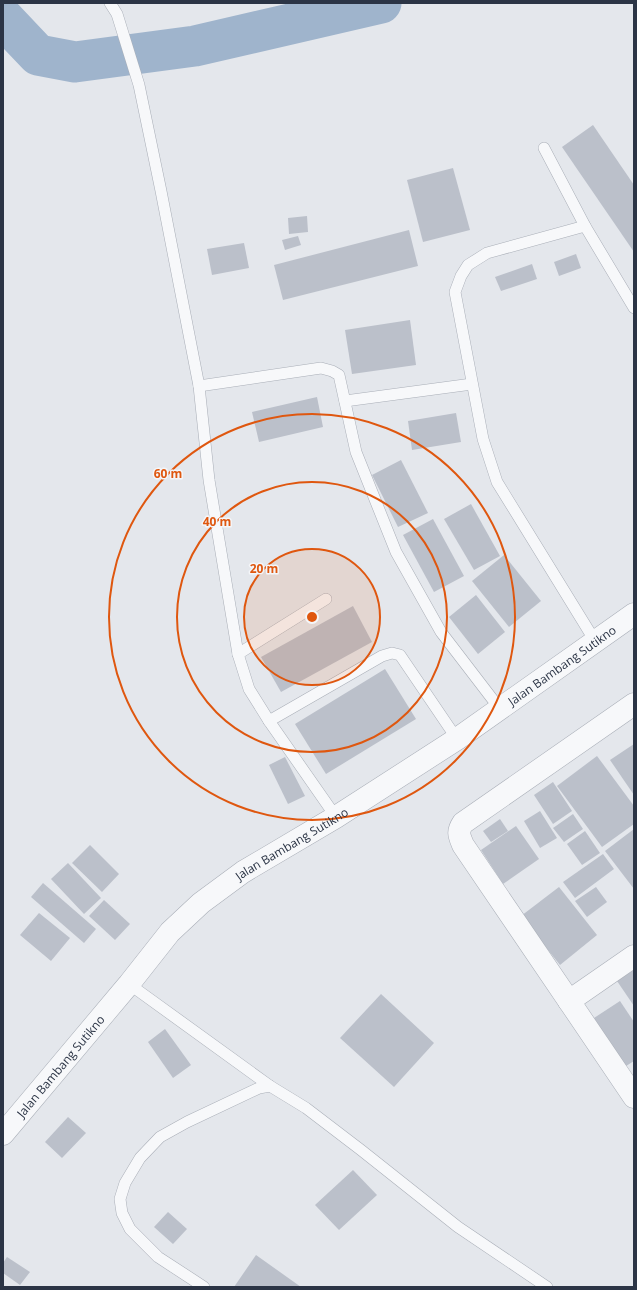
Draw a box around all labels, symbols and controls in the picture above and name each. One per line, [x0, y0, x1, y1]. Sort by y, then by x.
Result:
text: 60 m [154, 465, 182, 482]
text: 40 m [203, 513, 231, 530]
text: 20 m [250, 560, 278, 577]
centre of rings [305, 610, 319, 624]
street label: Jalan Bambang Sutikno [503, 621, 619, 710]
street label: Jalan Bambang Sutikno [231, 803, 351, 884]
street label: Jalan Bambang Sutikno [12, 1011, 108, 1121]

